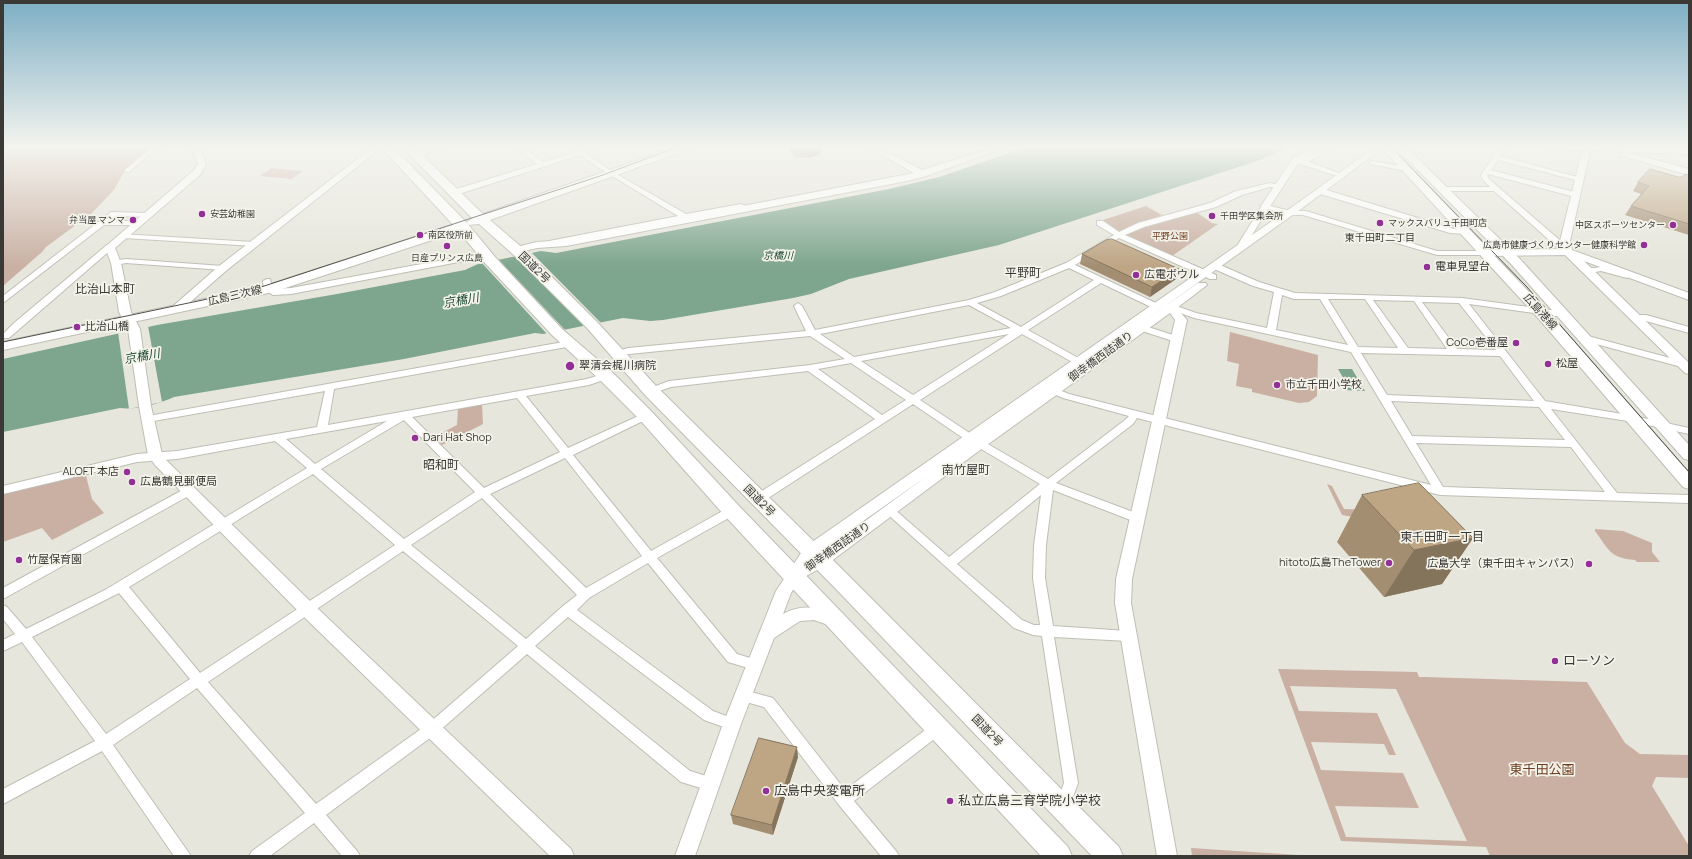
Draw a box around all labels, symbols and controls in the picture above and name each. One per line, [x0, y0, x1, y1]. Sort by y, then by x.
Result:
marker: 安芸幼稚園 [197, 209, 207, 219]
place label: 安芸幼稚園 [210, 209, 255, 219]
marker: 千田学区集会所 [1207, 211, 1217, 221]
place label: 千田学区集会所 [1220, 211, 1283, 221]
place label: 弁当屋 マンマ [69, 215, 125, 225]
marker: 弁当屋 マンマ [128, 215, 138, 225]
marker: マックスバリュ千田町店 [1375, 218, 1385, 228]
place label: マックスバリュ千田町店 [1388, 218, 1487, 228]
place label: 中区スポーツセンター [1575, 220, 1665, 230]
marker: 中区スポーツセンター [1668, 220, 1678, 230]
marker: 南区役所前 [415, 230, 425, 240]
place label: 南区役所前 [428, 230, 473, 240]
park label: 平野公園 [1152, 231, 1188, 241]
district label: 東千田町二丁目 [1345, 232, 1415, 244]
place label: 広島市健康づくりセンター健康科学館 [1483, 240, 1636, 250]
marker: 広島市健康づくりセンター健康科学館 [1639, 240, 1649, 250]
marker: 日産プリンス広島 [442, 241, 452, 251]
street label: 国道2号 [515, 250, 553, 286]
water label: 京橋川 [763, 250, 793, 262]
place label: 日産プリンス広島 [411, 253, 483, 263]
place label: 電車見望台 [1435, 260, 1490, 274]
marker: 電車見望台 [1422, 262, 1432, 272]
district label: 平野町 [1005, 267, 1041, 281]
place label: 広電ボウル [1144, 268, 1199, 282]
marker: 広電ボウル [1131, 270, 1141, 280]
district label: 比治山本町 [75, 283, 135, 297]
street label: 広島三次線 [207, 283, 263, 309]
water label: 京橋川 [442, 291, 480, 311]
street label: 広島港線 [1520, 291, 1560, 333]
place label: 比治山橋 [85, 320, 129, 334]
marker: 比治山橋 [72, 322, 82, 332]
street label: 御幸橋西詰通り [1066, 329, 1136, 385]
place label: CoCo壱番屋 [1446, 336, 1508, 350]
marker: CoCo壱番屋 [1511, 338, 1521, 348]
water label: 京橋川 [123, 347, 161, 367]
place label: 松屋 [1556, 357, 1578, 371]
place label: 翠清会梶川病院 [579, 359, 656, 373]
marker: 松屋 [1543, 359, 1553, 369]
marker: 翠清会梶川病院 [564, 360, 576, 372]
place label: 市立千田小学校 [1285, 378, 1362, 392]
marker: 市立千田小学校 [1272, 380, 1282, 390]
place label: Dari Hat Shop [423, 431, 492, 445]
marker: Dari Hat Shop [410, 433, 420, 443]
district label: 昭和町 [423, 459, 459, 473]
district label: 南竹屋町 [942, 464, 990, 478]
place label: ALOFT 本店 [62, 465, 119, 479]
marker: ALOFT 本店 [122, 467, 132, 477]
place label: 広島鶴見郵便局 [140, 475, 217, 489]
marker: 広島鶴見郵便局 [127, 477, 137, 487]
street label: 国道2号 [740, 482, 778, 520]
street label: 御幸橋西詰通り [803, 520, 873, 574]
district label: 東千田町一丁目 [1400, 531, 1484, 545]
place label: 竹屋保育園 [27, 553, 82, 567]
marker: 竹屋保育園 [14, 555, 24, 565]
place label: hitoto広島TheTower [1279, 556, 1381, 570]
place label: 広島大学（東千田キャンパス） [1427, 557, 1581, 571]
marker: hitoto広島TheTower [1384, 558, 1394, 568]
marker: 広島大学（東千田キャンパス） [1584, 559, 1594, 569]
place label: ローソン [1563, 653, 1615, 669]
marker: ローソン [1550, 656, 1560, 666]
street label: 国道2号 [969, 712, 1005, 750]
park label: 東千田公園 [1510, 762, 1574, 778]
place label: 広島中央変電所 [774, 783, 865, 799]
marker: 広島中央変電所 [761, 786, 771, 796]
place label: 私立広島三育学院小学校 [958, 793, 1101, 809]
marker: 私立広島三育学院小学校 [945, 796, 955, 806]

